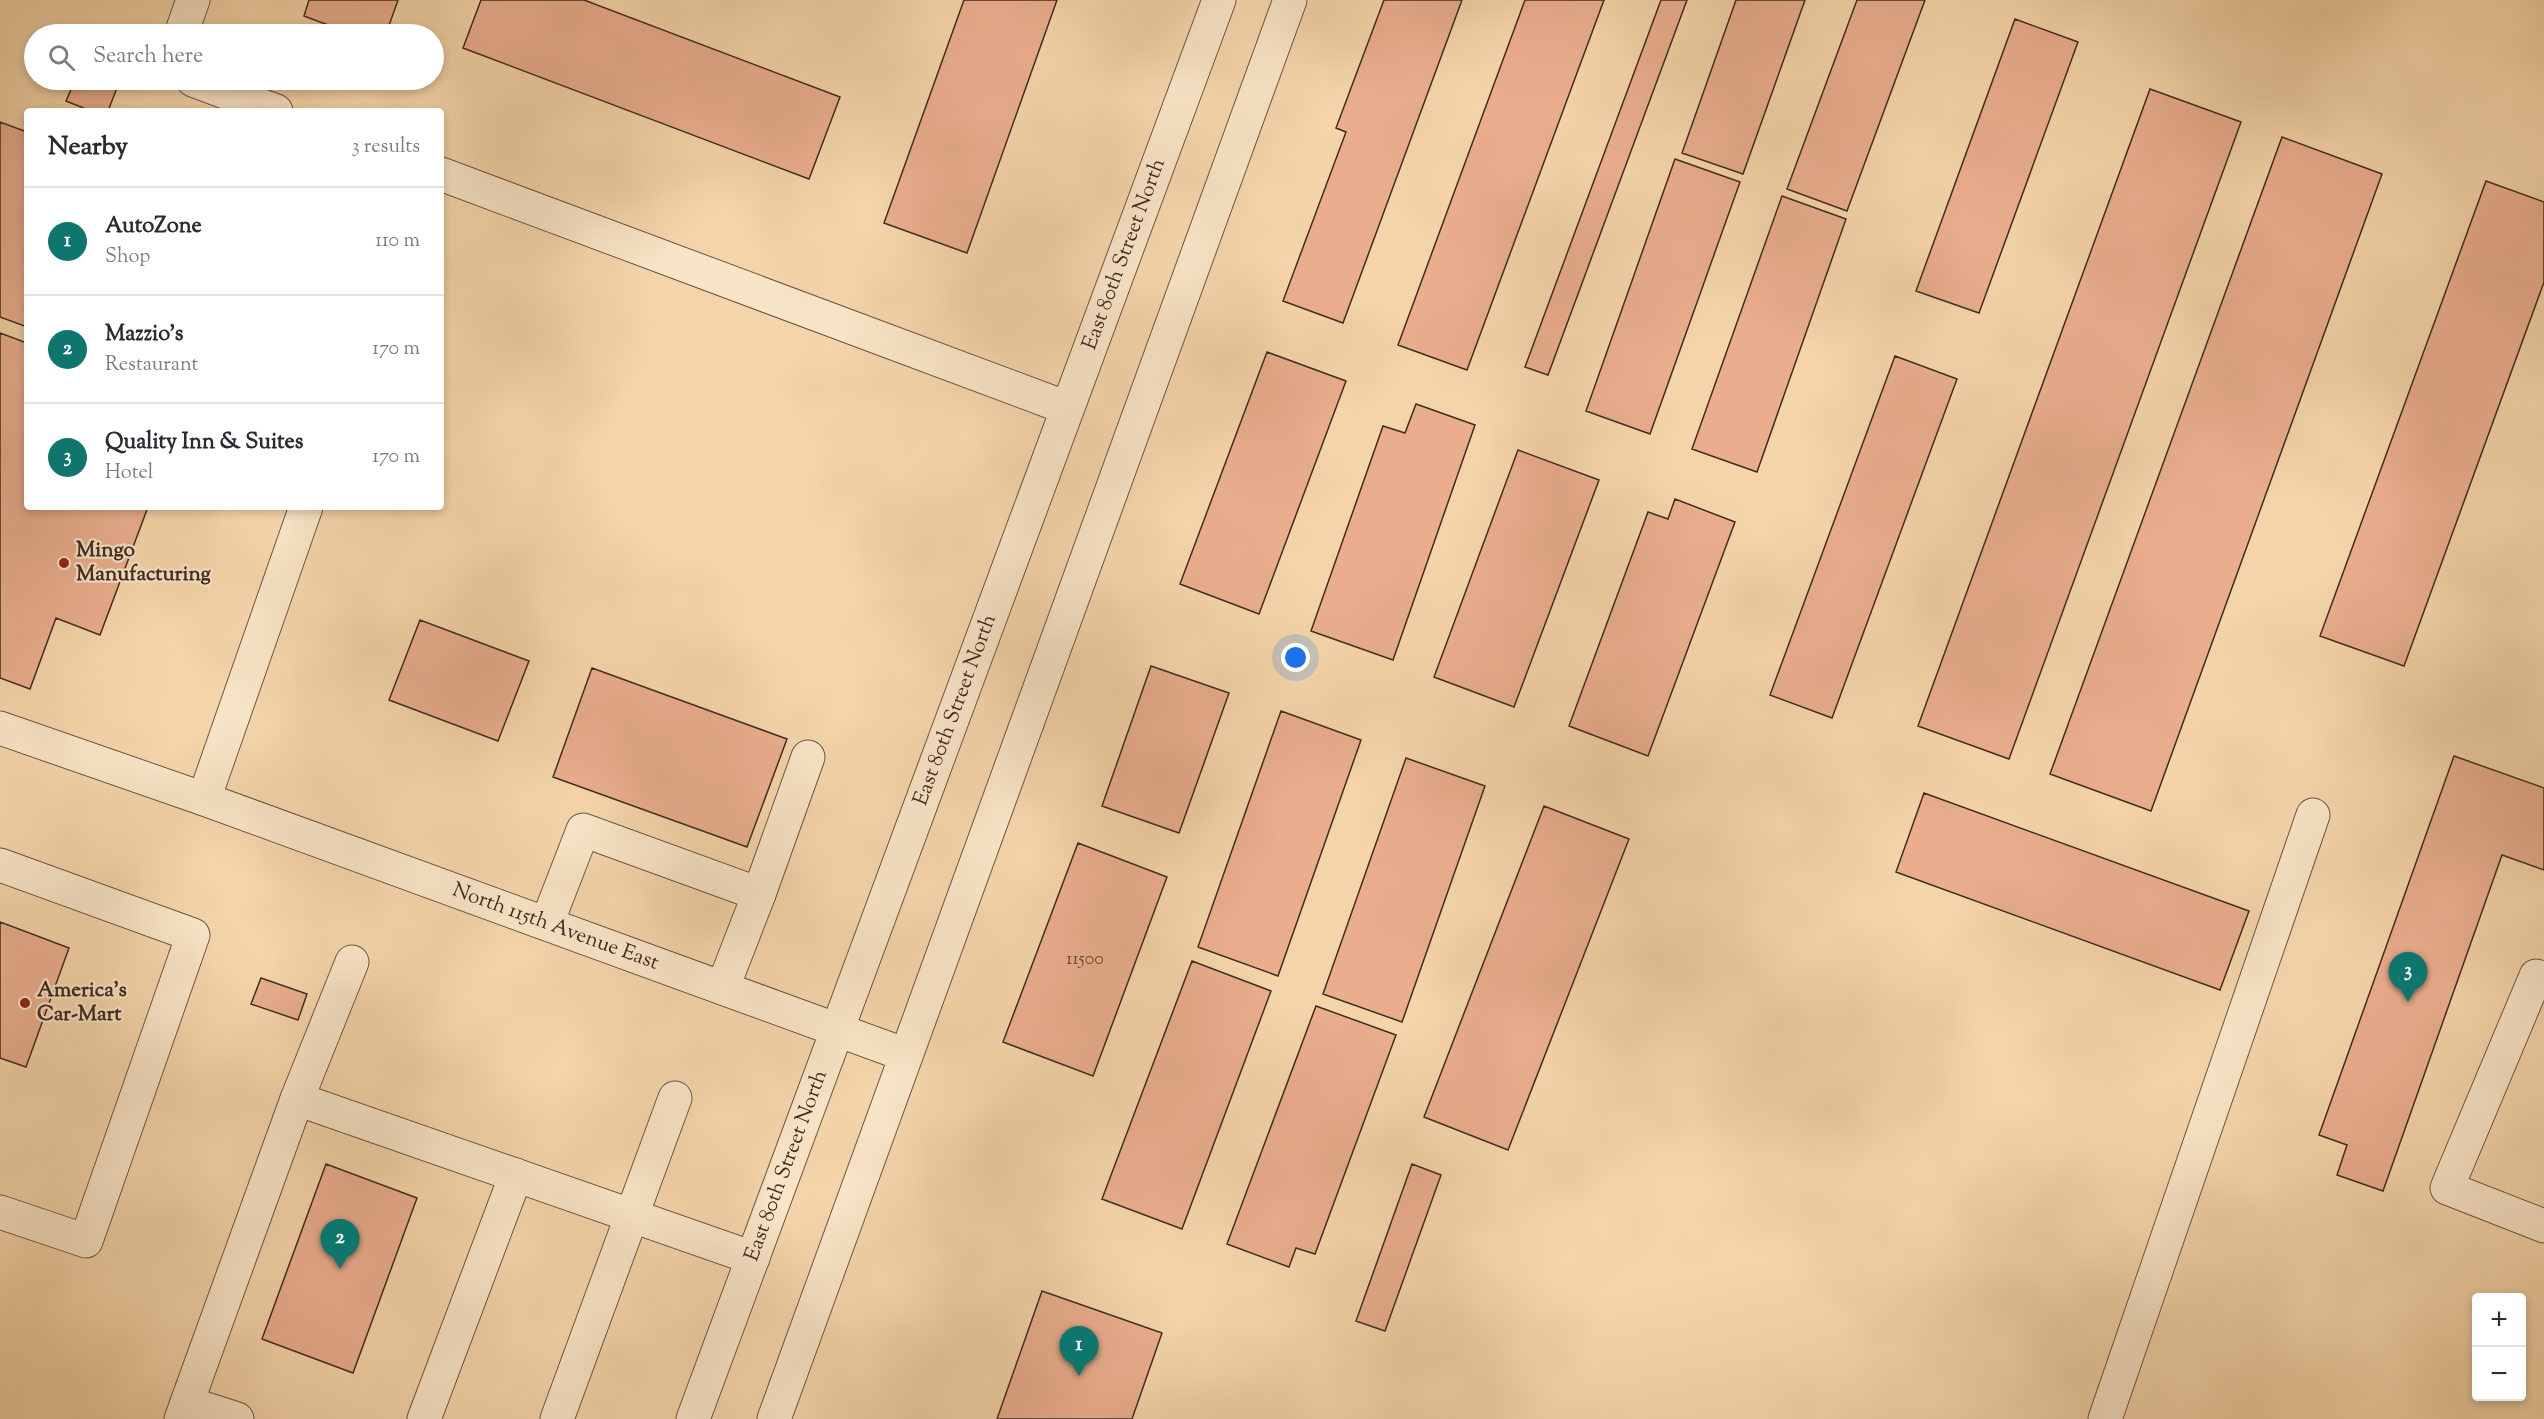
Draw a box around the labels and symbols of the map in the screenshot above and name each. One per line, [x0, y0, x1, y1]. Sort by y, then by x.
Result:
street label: East 80th Street North [1076, 155, 1174, 354]
place label: Mingo Manufacturing [76, 536, 212, 590]
marker: Mingo Manufacturing [57, 556, 71, 570]
street label: East 80th Street North [907, 610, 1005, 810]
your location [1281, 643, 1310, 672]
street label: North 115th Avenue East [448, 876, 663, 979]
house number: 11500 [1066, 947, 1104, 973]
pin: 3 [2388, 952, 2428, 1002]
place label: America's Car-Mart [37, 976, 127, 1030]
marker: America's Car-Mart [18, 996, 32, 1010]
street label: East 80th Street North [738, 1066, 836, 1266]
pin: 2 [320, 1220, 360, 1269]
pin: 1 [1060, 1326, 1098, 1376]

